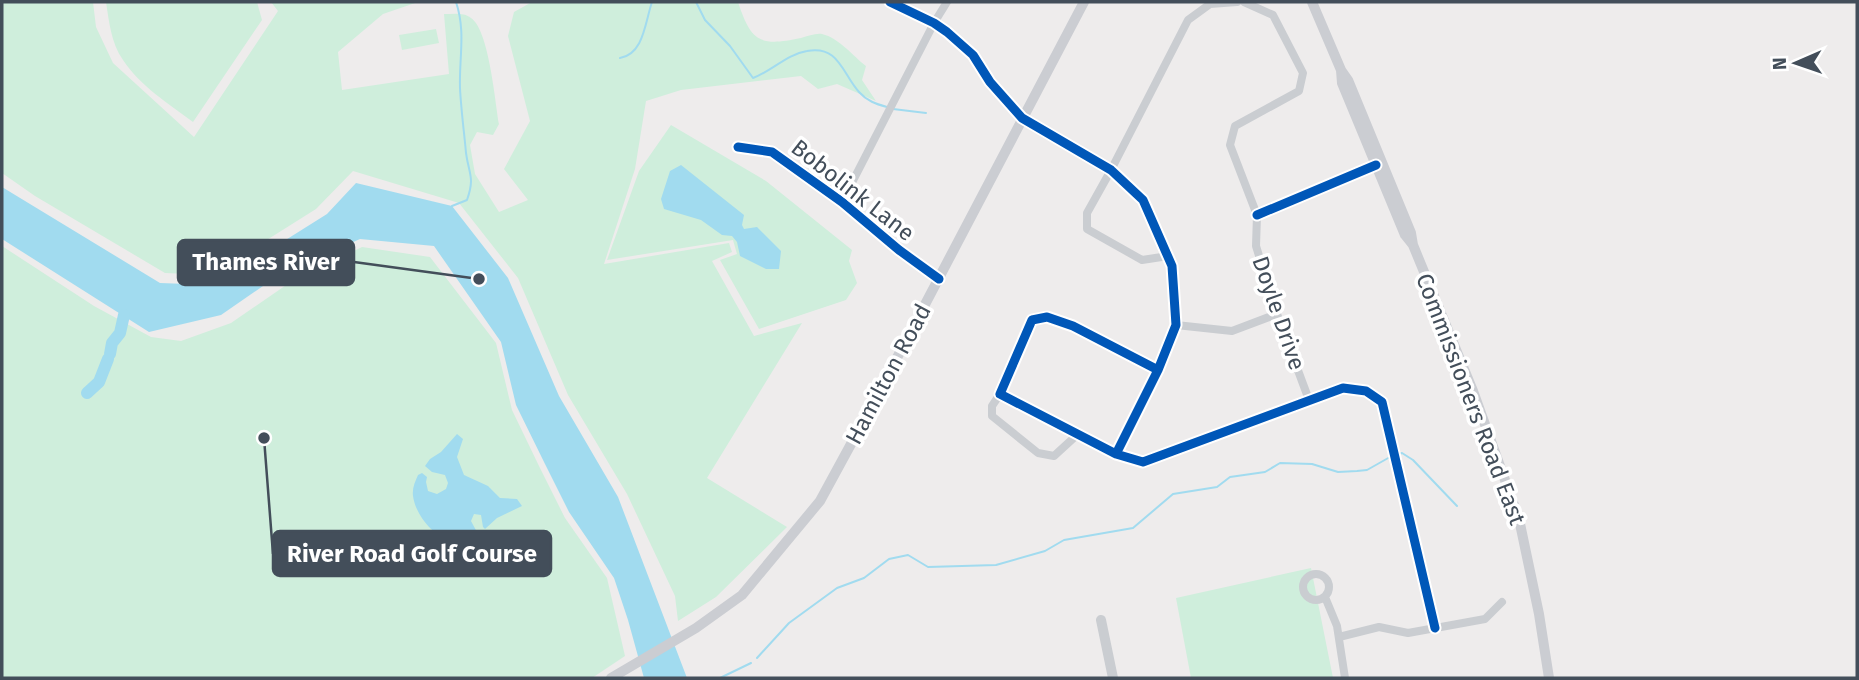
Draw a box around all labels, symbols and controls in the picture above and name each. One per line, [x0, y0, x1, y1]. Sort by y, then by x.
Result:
north arrow [1761, 28, 1831, 98]
text: N [1768, 57, 1791, 70]
street label: Bobolink Lane [786, 133, 920, 247]
callout: Thames River [178, 240, 354, 285]
text: Thames River [192, 248, 340, 276]
street label: Doyle Drive [1246, 252, 1312, 374]
street label: Commissioners Road East [1410, 269, 1532, 529]
street label: Hamilton Road [839, 299, 937, 449]
callout: River Road Golf Course [273, 531, 551, 576]
text: River Road Golf Course [287, 540, 537, 568]

